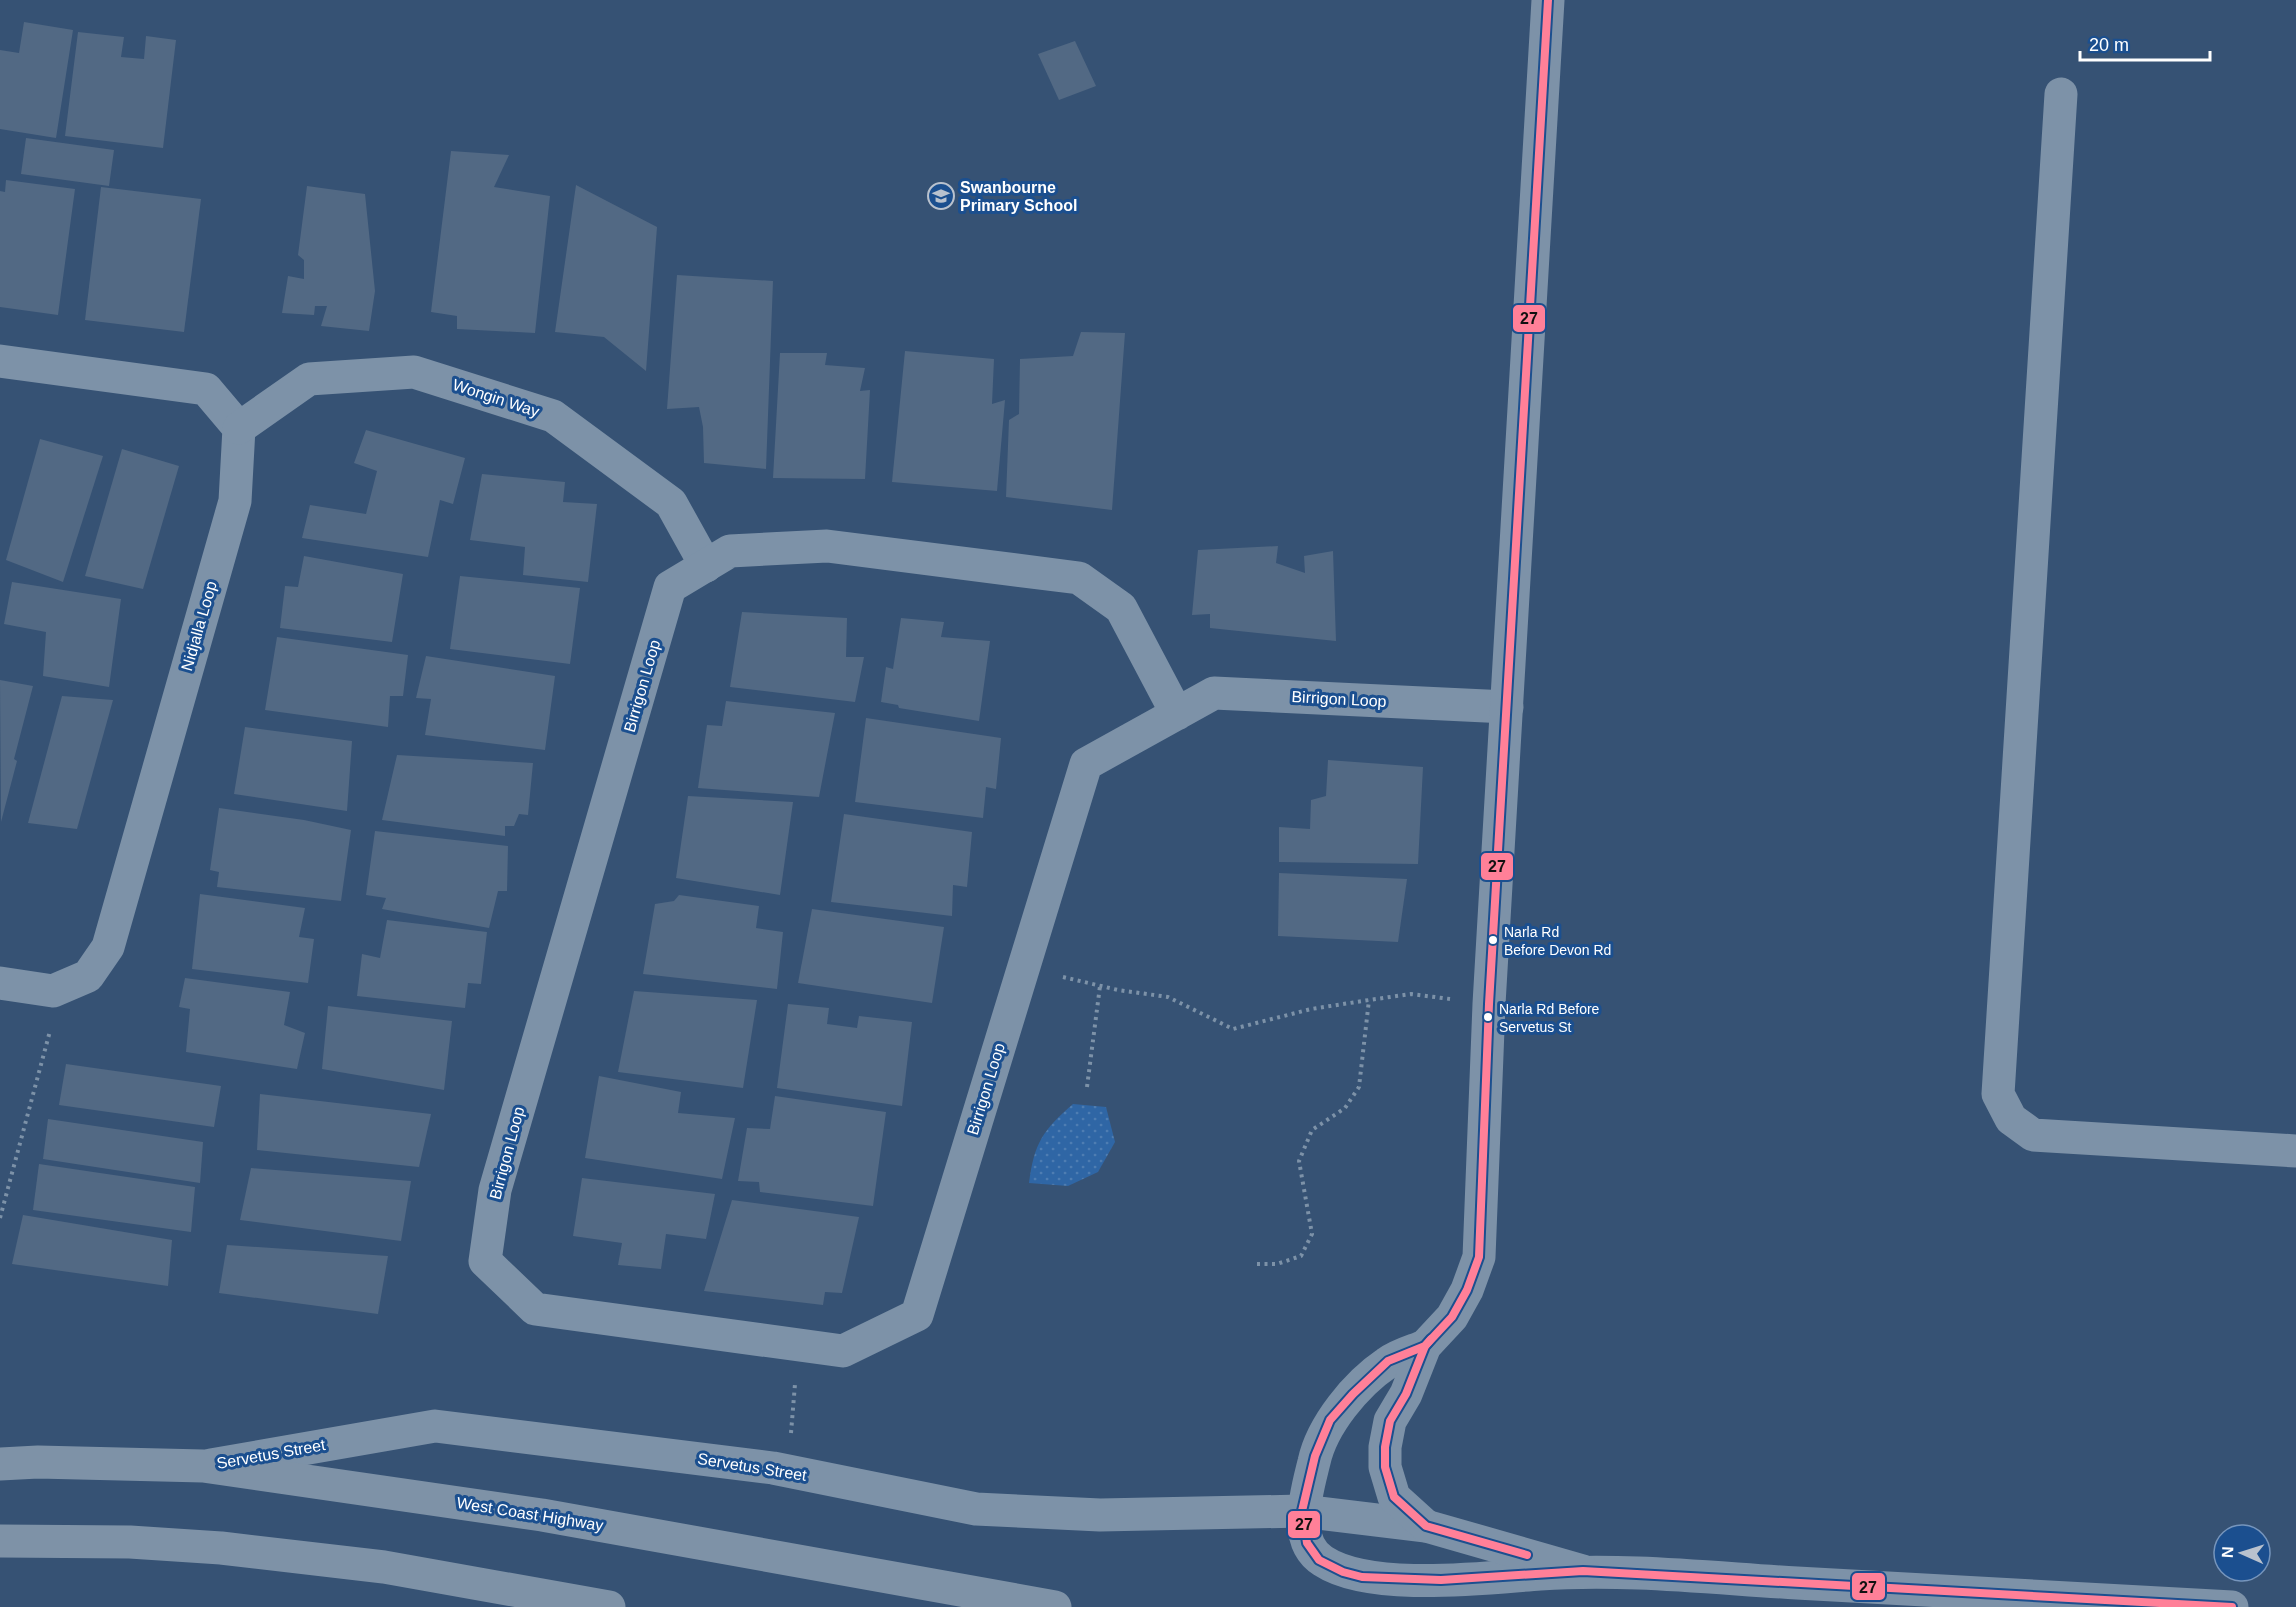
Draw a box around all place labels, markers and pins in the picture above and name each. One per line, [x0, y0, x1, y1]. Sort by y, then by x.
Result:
place label: Swanbourne Primary School [960, 179, 1077, 214]
school or university icon: Swanbourne Primary School [926, 181, 956, 211]
place label: Narla Rd Before Devon Rd [1504, 924, 1611, 958]
marker: Narla Rd Before Devon Rd [1487, 934, 1499, 946]
place label: Narla Rd Before Servetus St [1499, 1001, 1600, 1035]
marker: Narla Rd Before Servetus St [1482, 1011, 1494, 1023]

